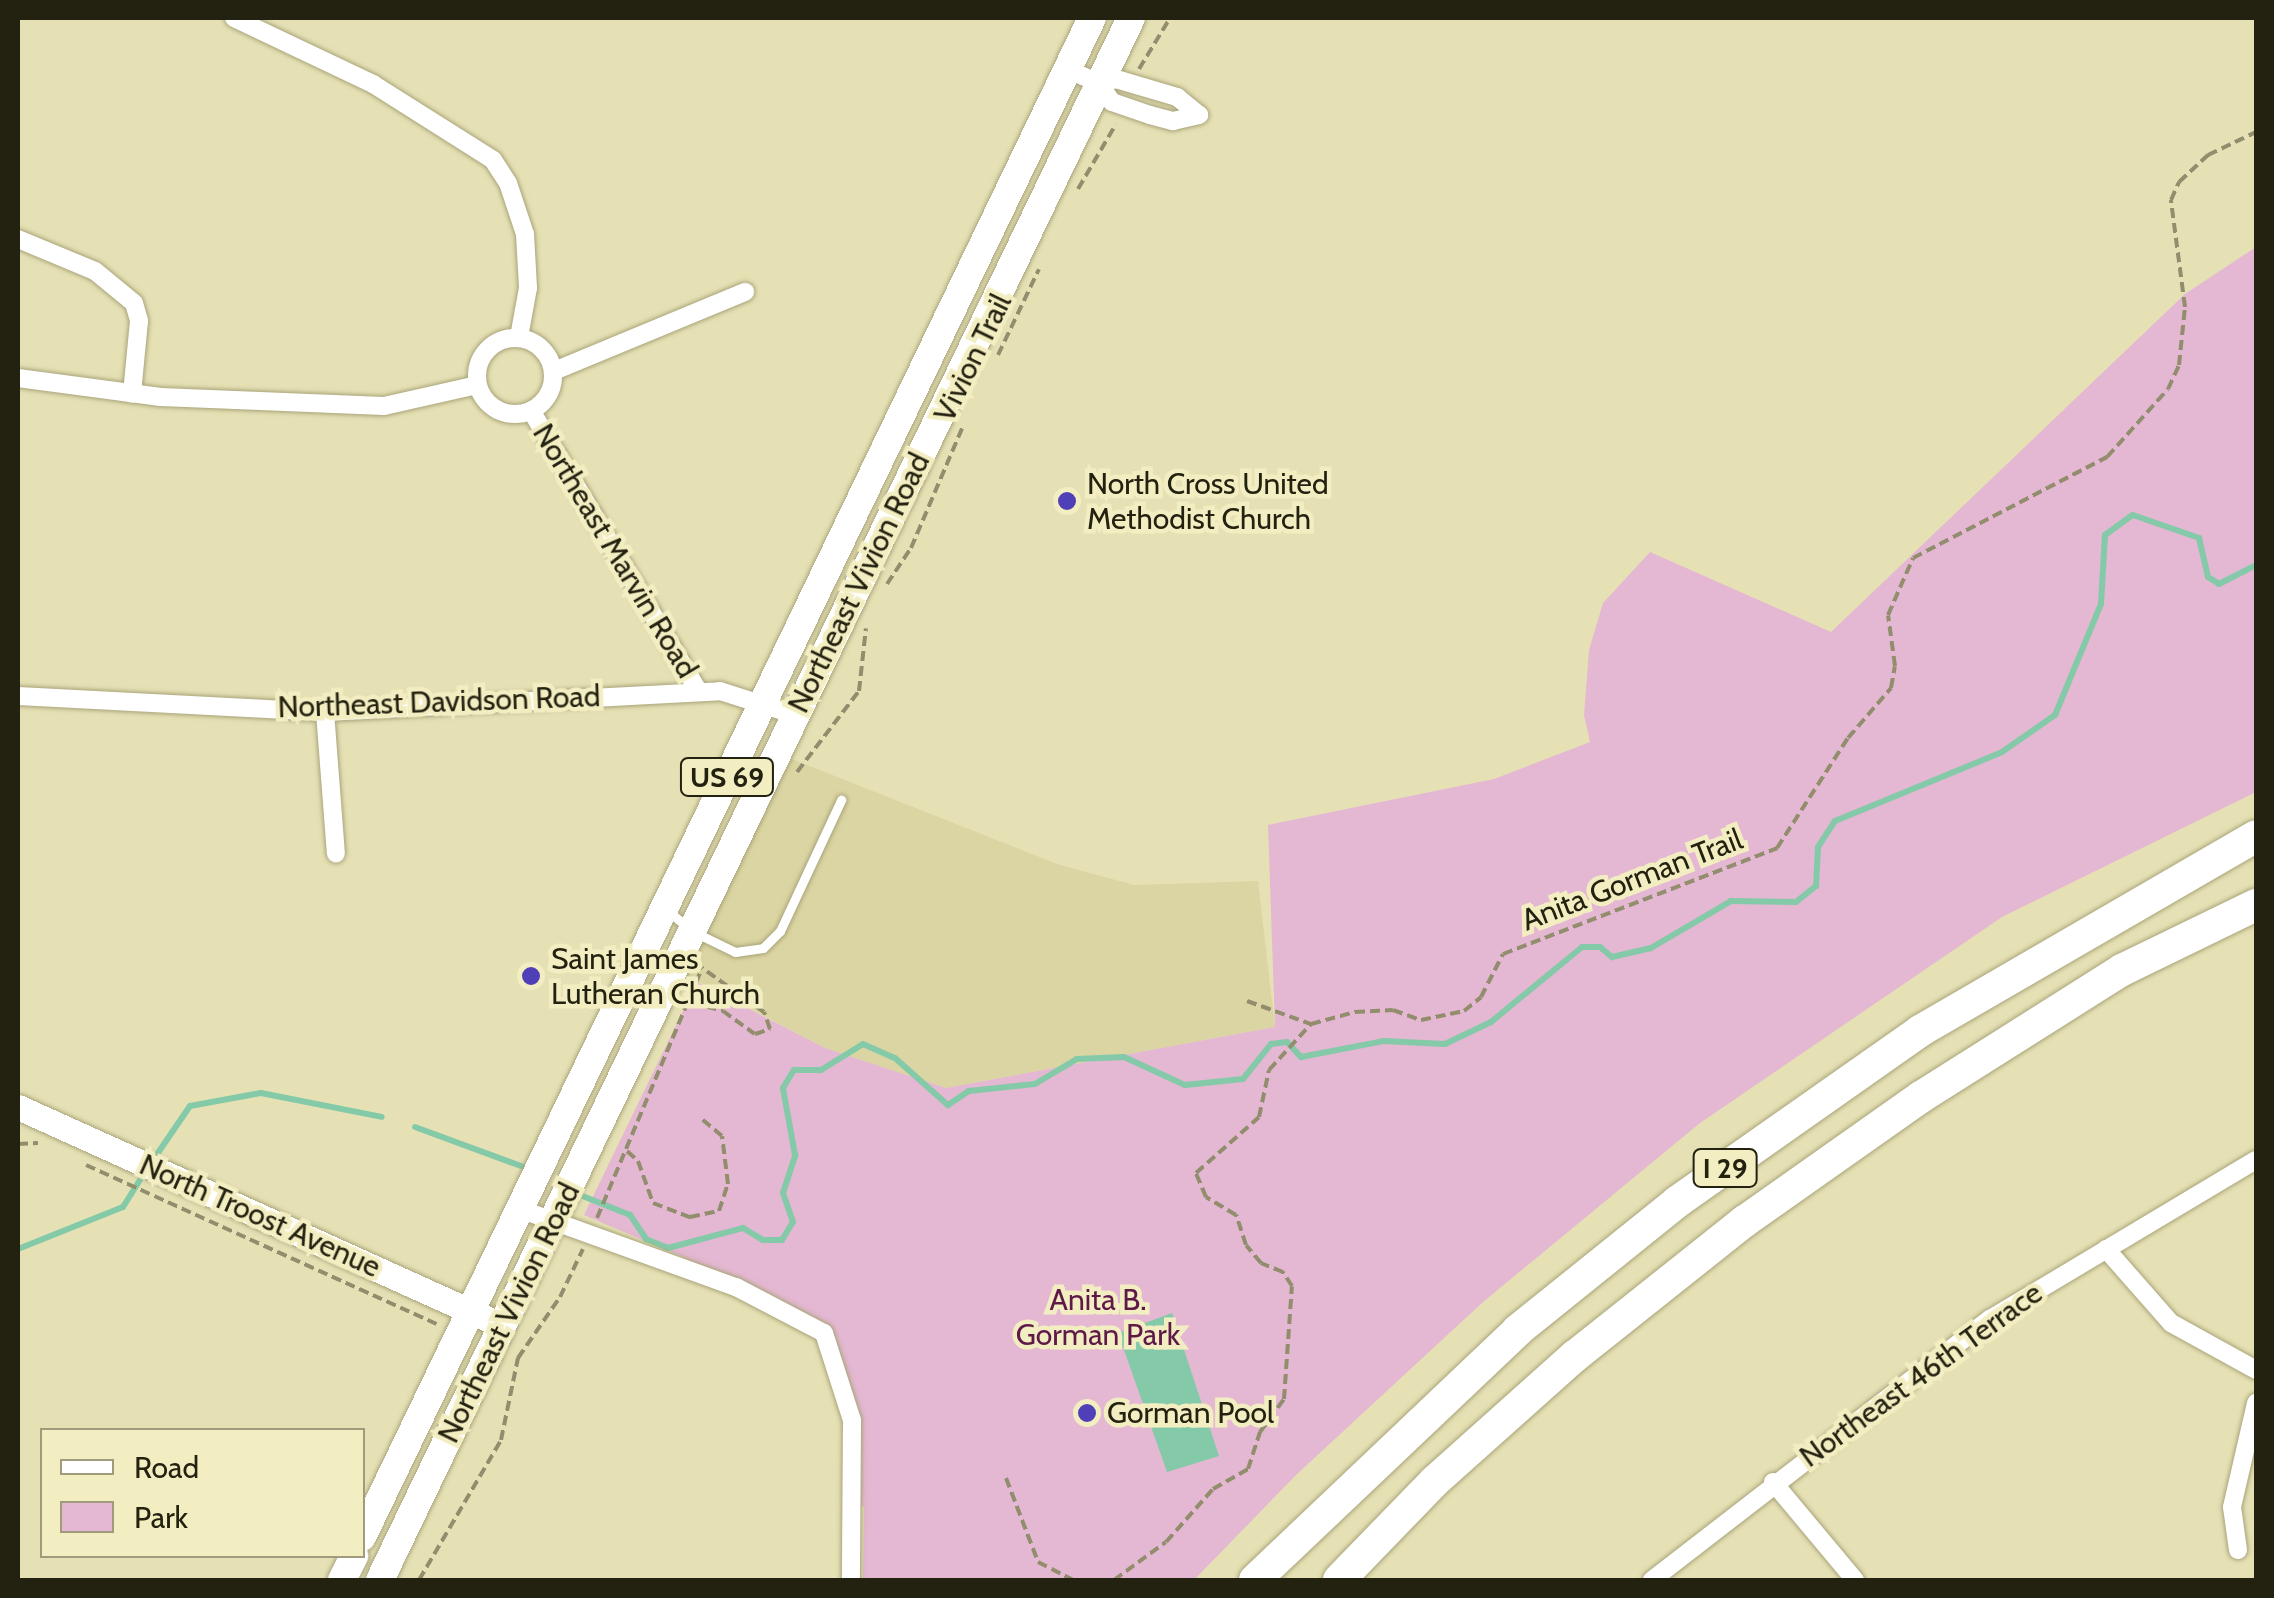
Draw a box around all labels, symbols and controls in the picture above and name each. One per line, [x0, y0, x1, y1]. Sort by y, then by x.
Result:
street label: Vivion Trail [927, 288, 1019, 428]
street label: Northeast Marvin Road [525, 418, 705, 684]
street label: Northeast Vivion Road [781, 447, 937, 719]
place label: North Cross United Methodist Church [1087, 466, 1329, 536]
marker: North Cross United Methodist Church [1056, 490, 1078, 512]
street label: Northeast Davidson Road [277, 678, 601, 726]
road number: US 69 [680, 754, 774, 800]
street label: Anita Gorman Trail [1517, 821, 1747, 939]
place label: Saint James Lutheran Church [551, 941, 760, 1012]
marker: Saint James Lutheran Church [520, 965, 542, 987]
road number: I 29 [1692, 1145, 1758, 1191]
street label: North Troost Avenue [134, 1147, 386, 1285]
street label: Northeast Vivion Road [431, 1177, 587, 1449]
street label: Northeast 46th Terrace [1793, 1275, 2049, 1475]
park label: Anita B. Gorman Park [1016, 1282, 1180, 1352]
place label: Gorman Pool [1107, 1395, 1274, 1431]
marker: Gorman Pool [1076, 1402, 1098, 1424]
legend [40, 1428, 365, 1558]
text: Road [134, 1449, 199, 1486]
text: Park [134, 1499, 188, 1536]

